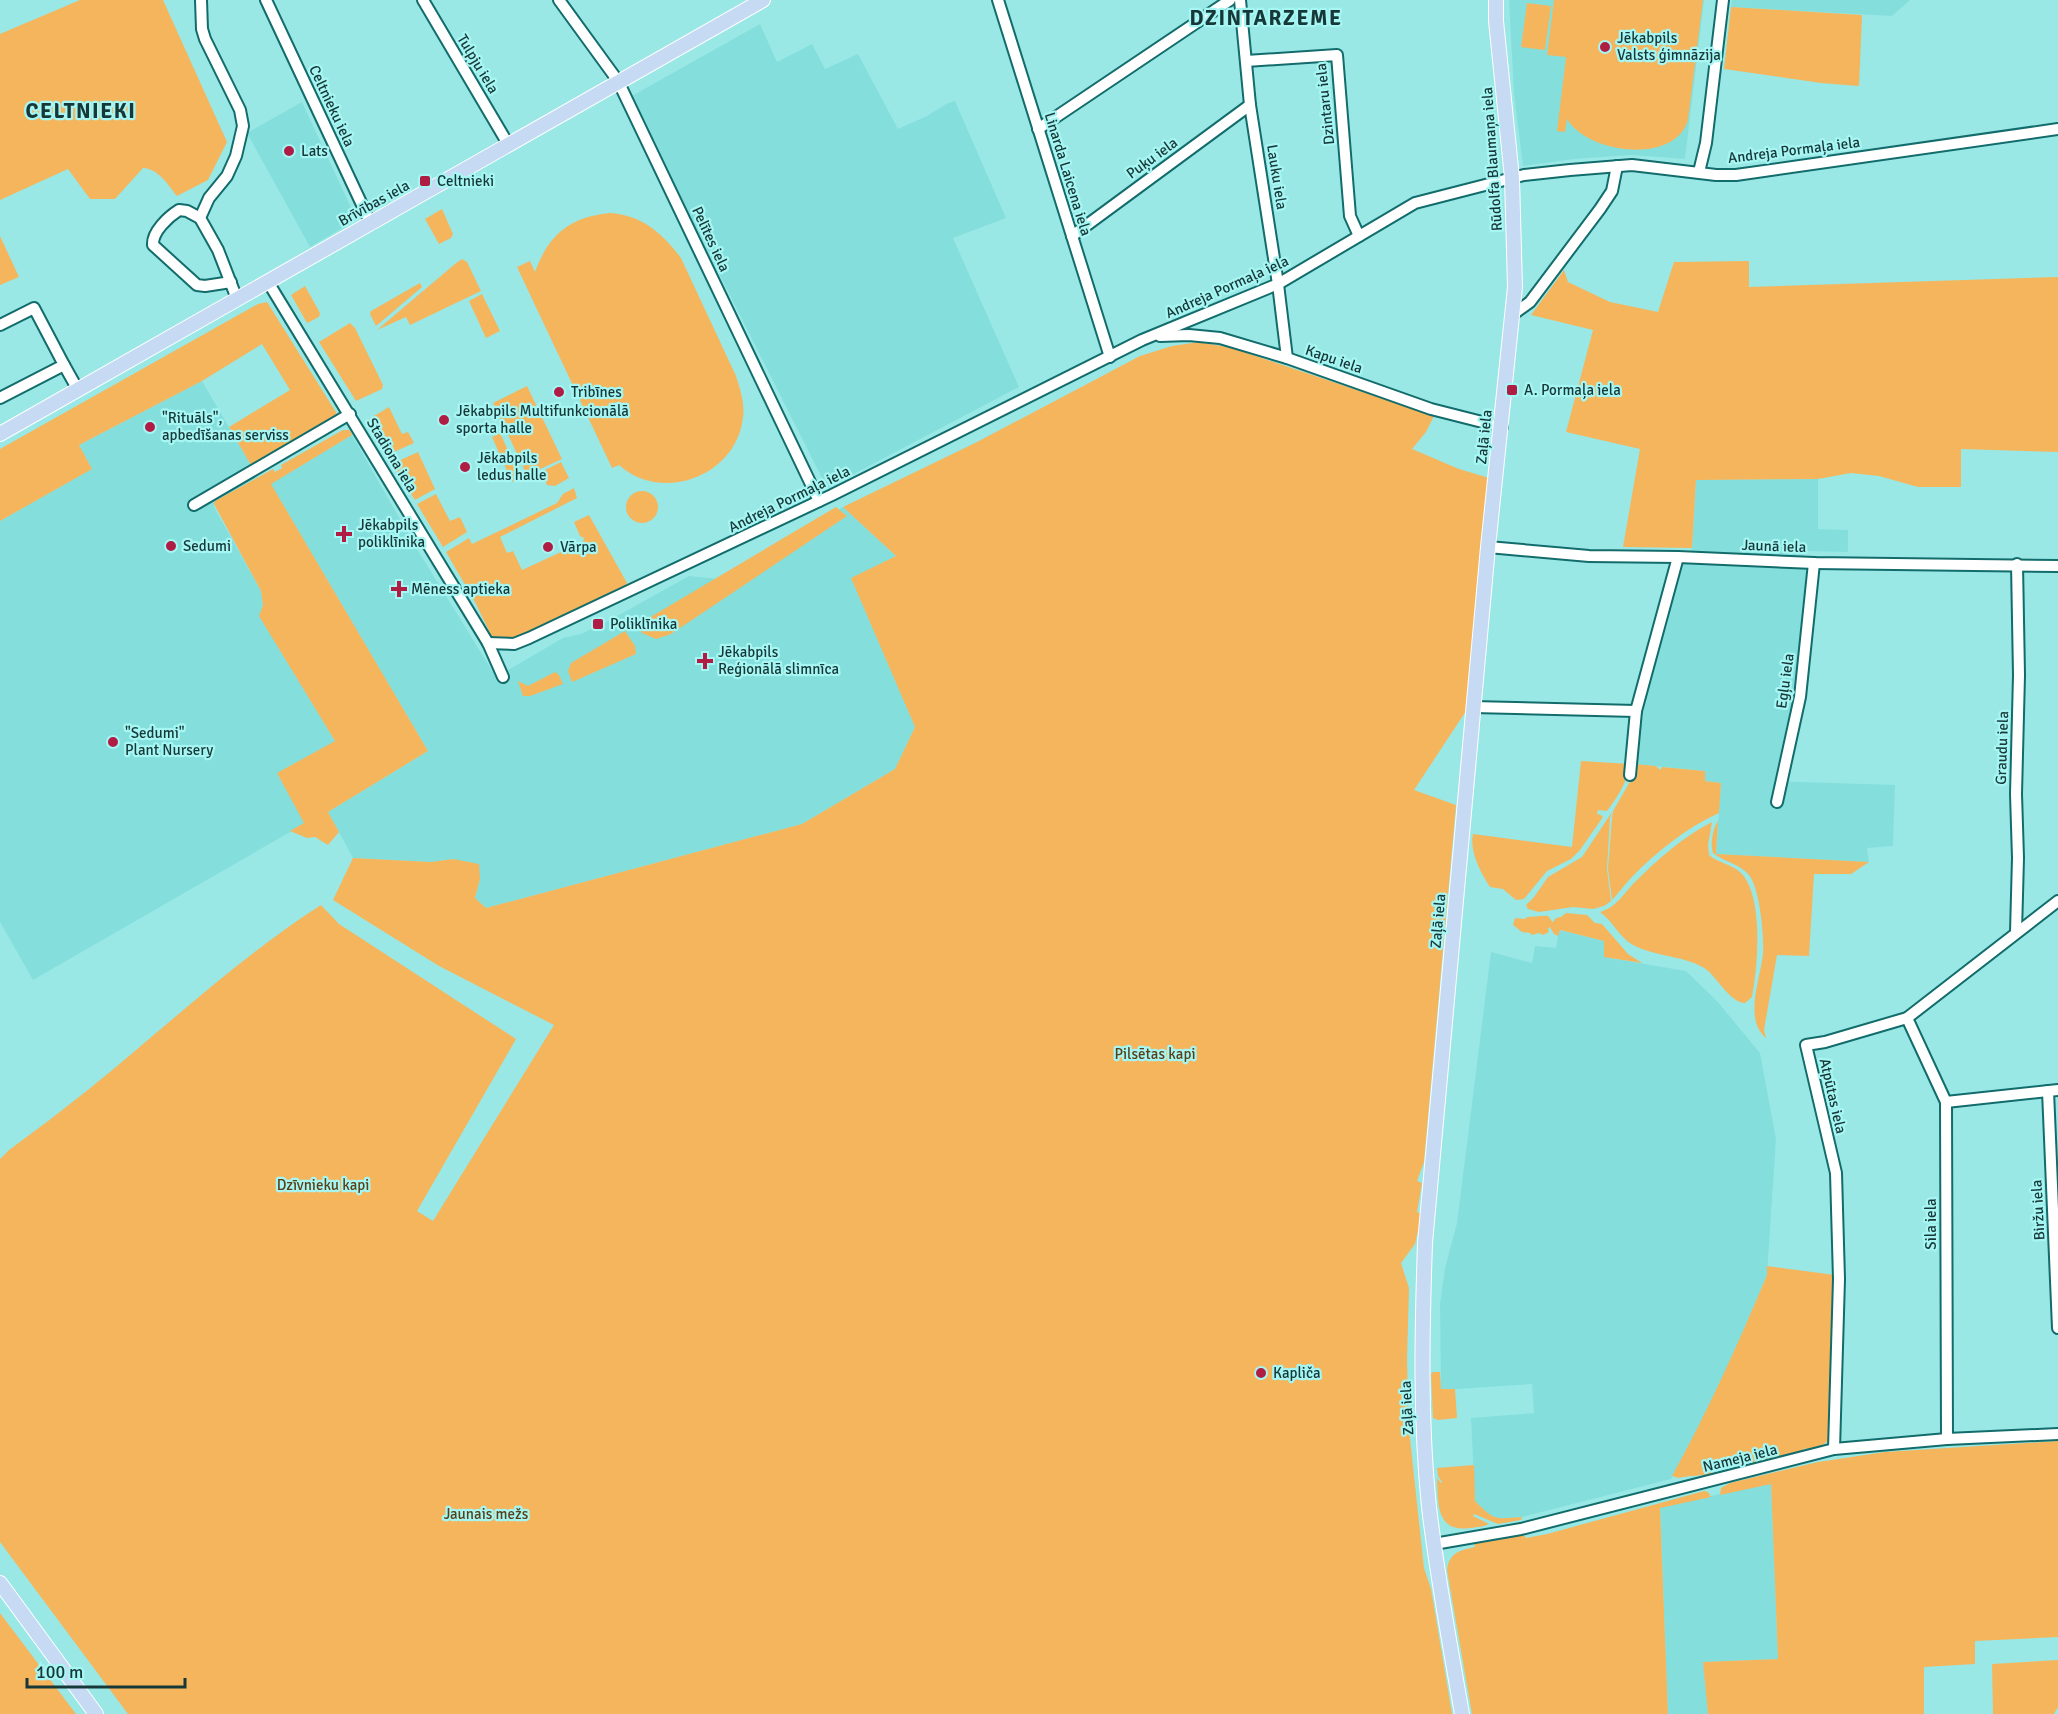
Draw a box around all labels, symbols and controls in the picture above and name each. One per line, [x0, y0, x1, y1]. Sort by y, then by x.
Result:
district label: DZINTARZEME [1189, 5, 1343, 31]
place label: Jēkabpils Valsts ģimnāzija [1617, 29, 1721, 64]
street label: Tulpju iela [453, 31, 503, 97]
marker: Jēkabpils Valsts ģimnāzija [1598, 40, 1612, 54]
street label: Celtnieku iela [305, 62, 359, 150]
street label: Dzintaru iela [1312, 62, 1338, 146]
street label: Rūdolfa Blaumaņa iela [1478, 86, 1507, 232]
district label: CELTNIEKI [26, 98, 136, 124]
street label: Linarda Laicena iela [1041, 110, 1095, 238]
street label: Puķu iela [1123, 133, 1182, 183]
street label: Andreja Pormaļa iela [1727, 133, 1861, 168]
place label: Lats [301, 142, 328, 160]
street label: Lauku iela [1263, 143, 1291, 211]
marker: Lats [282, 144, 296, 158]
place label: Celtnieki [437, 172, 494, 190]
marker: Celtnieki [418, 174, 432, 188]
street label: Brīvības iela [335, 176, 413, 230]
street label: Pelītes iela [688, 203, 734, 275]
street label: Andreja Pormaļa iela [1163, 252, 1292, 323]
street label: Kapu iela [1303, 341, 1365, 377]
place label: A. Pormaļa iela [1524, 381, 1621, 400]
place label: Tribīnes [571, 383, 622, 401]
marker: A. Pormaļa iela [1505, 383, 1519, 397]
marker: Tribīnes [552, 385, 566, 399]
place label: Jēkabpils Multifunkcionālā sporta halle [456, 402, 629, 437]
place label: "Rituāls", apbedīšanas serviss [162, 409, 289, 444]
street label: Zaļā iela [1472, 409, 1497, 465]
marker: Jēkabpils Multifunkcionālā sporta halle [437, 413, 451, 427]
street label: Stadiona iela [363, 415, 421, 495]
marker: "Rituāls", apbedīšanas serviss [143, 420, 157, 434]
place label: Jēkabpils ledus halle [477, 449, 547, 484]
marker: Jēkabpils ledus halle [458, 460, 472, 474]
street label: Andreja Pormaļa iela [725, 462, 853, 537]
place label: Jēkabpils poliklīnika [358, 516, 425, 551]
marker: Jēkabpils poliklīnika [335, 525, 353, 543]
street label: Jaunā iela [1741, 536, 1807, 556]
place label: Sedumi [183, 537, 231, 555]
place label: Vārpa [560, 538, 597, 556]
marker: Sedumi [164, 539, 178, 553]
marker: Vārpa [541, 540, 555, 554]
place label: Mēness aptieka [411, 580, 510, 598]
marker: Mēness aptieka [392, 582, 406, 596]
place label: Poliklīnika [610, 615, 677, 633]
marker: Poliklīnika [591, 617, 605, 631]
place label: Jēkabpils Reģionālā slimnīca [718, 643, 839, 678]
marker: Jēkabpils Reģionālā slimnīca [696, 652, 714, 670]
street label: Egļu iela [1772, 652, 1799, 710]
street label: Graudu iela [1992, 711, 2012, 785]
place label: "Sedumi" Plant Nursery [125, 724, 213, 759]
marker: "Sedumi" Plant Nursery [106, 735, 120, 749]
street label: Zaļā iela [1427, 893, 1450, 949]
park label: Pilsētas kapi [1115, 1045, 1195, 1063]
street label: Atpūtas iela [1816, 1057, 1850, 1135]
park label: Dzīvnieku kapi [277, 1176, 369, 1194]
street label: Biržu iela [2027, 1179, 2049, 1241]
street label: Sila iela [1922, 1198, 1940, 1250]
place label: Kapliča [1273, 1364, 1321, 1382]
marker: Kapliča [1254, 1366, 1268, 1380]
street label: Zaļā iela [1397, 1380, 1418, 1436]
street label: Nameja iela [1701, 1440, 1779, 1476]
park label: Jaunais mežs [444, 1505, 529, 1523]
scale bar [27, 1651, 184, 1689]
text: 100 m [36, 1661, 83, 1683]

